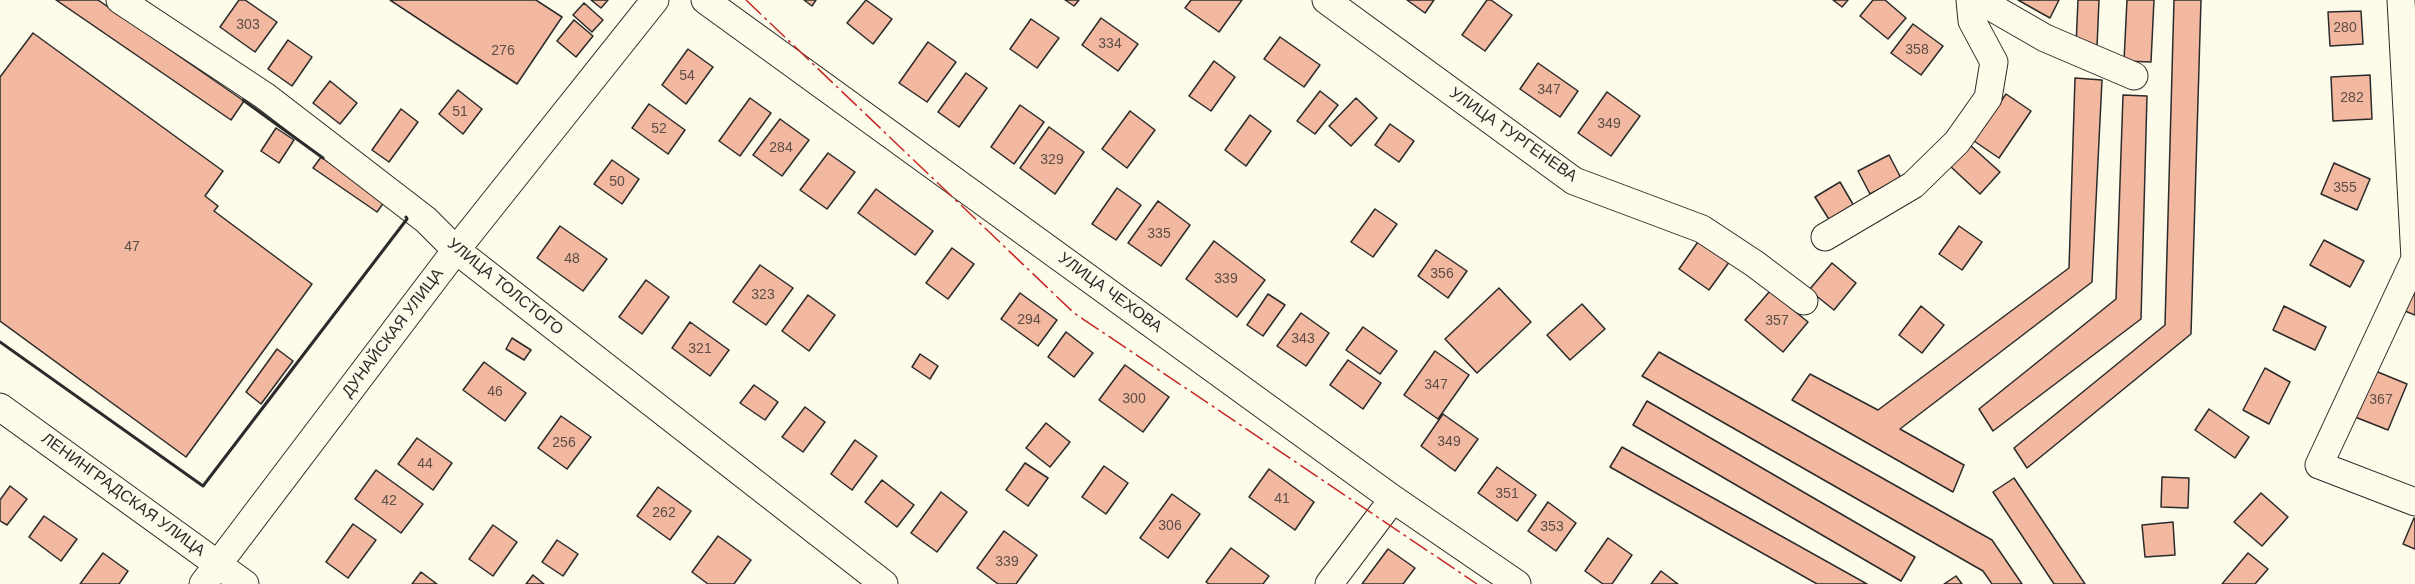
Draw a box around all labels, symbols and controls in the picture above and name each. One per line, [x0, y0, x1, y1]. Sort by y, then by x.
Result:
house number: 303 [236, 17, 260, 33]
house number: 280 [2333, 20, 2357, 36]
house number: 334 [1098, 36, 1122, 52]
house number: 358 [1905, 42, 1929, 58]
house number: 276 [491, 43, 515, 59]
house number: 54 [679, 68, 695, 84]
house number: 347 [1537, 82, 1561, 98]
street label: УЛИЦА ТУРГЕНЕВА [1445, 84, 1581, 186]
house number: 282 [2340, 90, 2364, 106]
house number: 51 [452, 104, 468, 120]
house number: 349 [1597, 116, 1621, 132]
house number: 52 [651, 121, 667, 137]
house number: 284 [769, 140, 793, 156]
house number: 329 [1040, 152, 1064, 168]
house number: 50 [609, 174, 625, 190]
house number: 355 [2333, 180, 2357, 196]
house number: 335 [1147, 226, 1171, 242]
street label: УЛИЦА ТОЛСТОГО [443, 234, 567, 340]
house number: 47 [124, 239, 140, 255]
street label: УЛИЦА ЧЕХОВА [1054, 249, 1166, 337]
house number: 48 [564, 251, 580, 267]
street label: ДУНАЙСКАЯ УЛИЦА [338, 265, 448, 401]
house number: 356 [1430, 266, 1454, 282]
house number: 339 [1214, 271, 1238, 287]
house number: 323 [751, 287, 775, 303]
house number: 294 [1017, 312, 1041, 328]
house number: 357 [1765, 313, 1789, 329]
house number: 343 [1291, 331, 1315, 347]
house number: 321 [688, 341, 712, 357]
house number: 347 [1424, 377, 1448, 393]
house number: 46 [487, 384, 503, 400]
house number: 300 [1122, 391, 1146, 407]
house number: 367 [2369, 392, 2393, 408]
street label: ЛЕНИНГРАДСКАЯ УЛИЦА [37, 429, 209, 561]
house number: 349 [1437, 434, 1461, 450]
house number: 256 [552, 435, 576, 451]
house number: 44 [417, 456, 433, 472]
house number: 351 [1495, 486, 1519, 502]
house number: 41 [1274, 491, 1290, 507]
house number: 42 [381, 493, 397, 509]
house number: 262 [652, 505, 676, 521]
house number: 306 [1158, 518, 1182, 534]
house number: 353 [1540, 519, 1564, 535]
house number: 339 [995, 554, 1019, 570]

